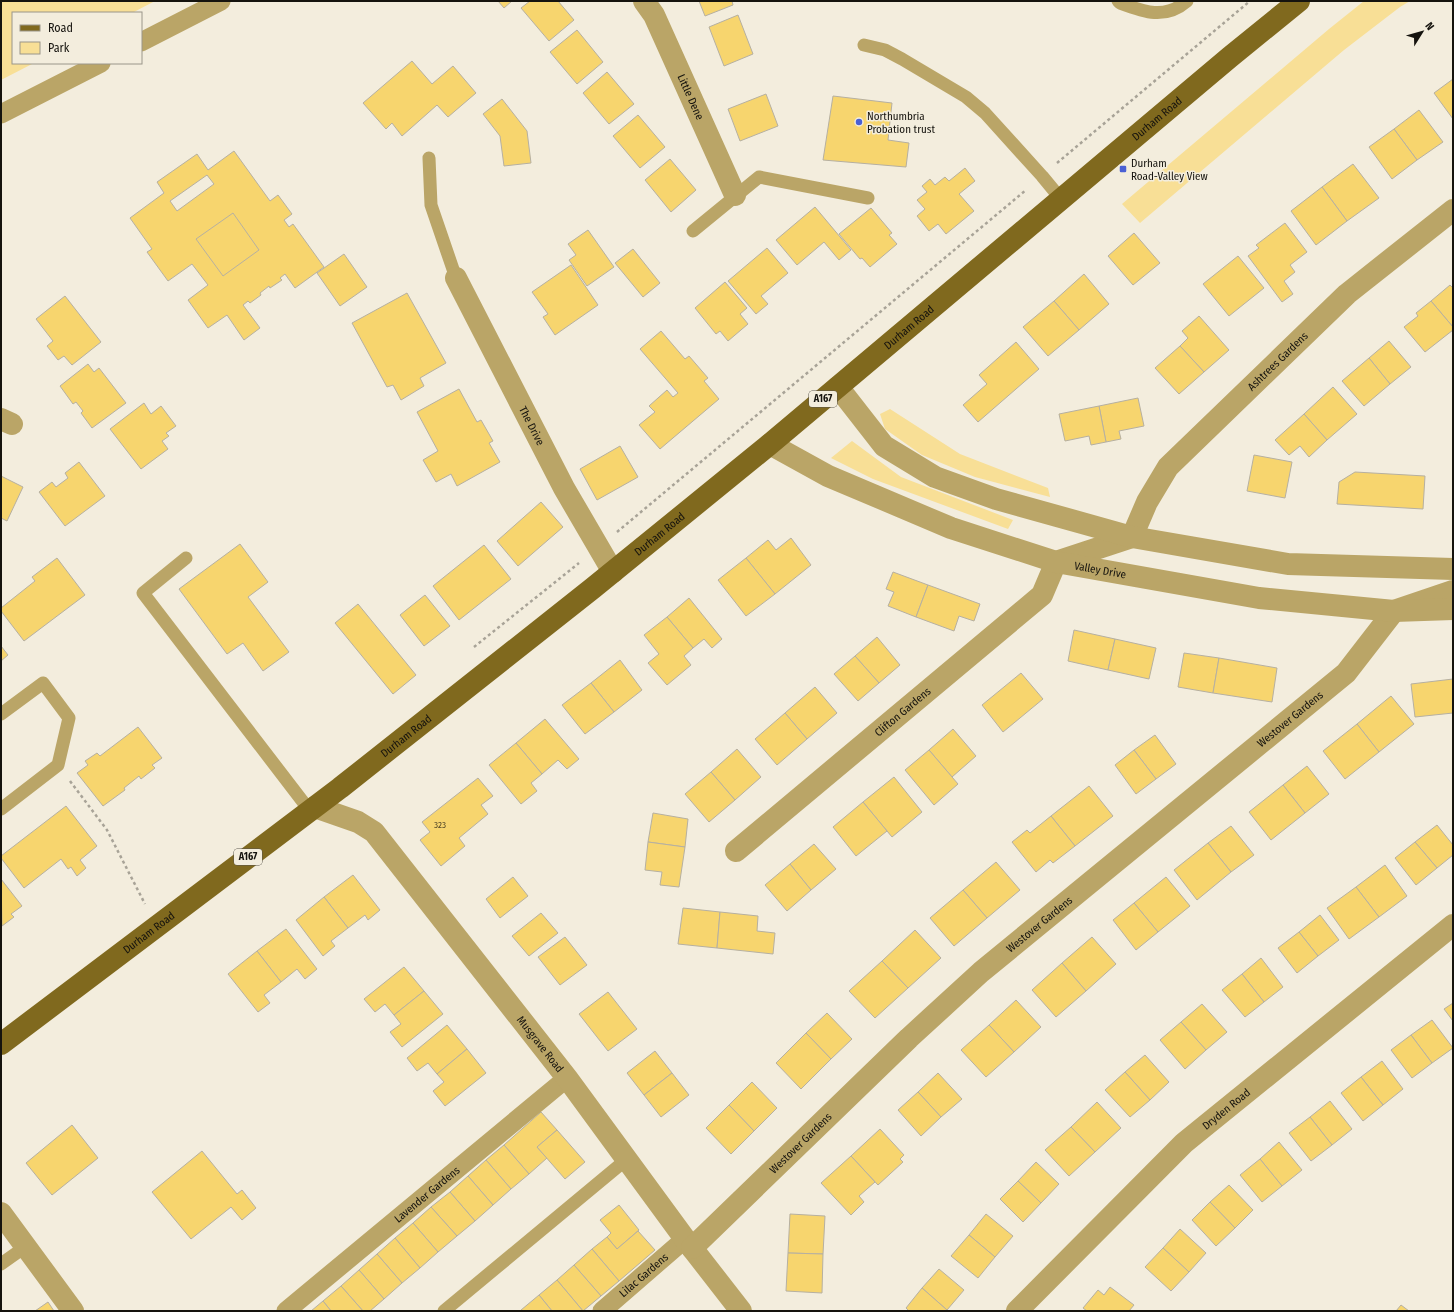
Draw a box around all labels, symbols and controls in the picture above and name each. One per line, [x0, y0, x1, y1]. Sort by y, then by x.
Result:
legend [12, 12, 142, 64]
north arrow [1402, 12, 1442, 52]
text: N [1422, 20, 1437, 33]
text: Road [48, 21, 73, 35]
text: Park [48, 41, 70, 55]
street label: Little Dene [675, 72, 707, 122]
street label: Durham Road [1129, 94, 1184, 143]
place label: Northumbria Probation trust [867, 110, 935, 136]
marker: Northumbria Probation trust [854, 117, 864, 127]
place label: Durham Road-Valley View [1131, 157, 1208, 183]
marker: Durham Road-Valley View [1118, 164, 1128, 174]
street label: Durham Road [881, 302, 936, 352]
street label: Ashtrees Gardens [1245, 329, 1311, 393]
road number: A167 [809, 391, 837, 407]
street label: The Drive [516, 404, 547, 447]
street label: Durham Road [632, 510, 687, 558]
street label: Valley Drive [1073, 559, 1127, 581]
street label: Clifton Gardens [872, 684, 933, 739]
street label: Westover Gardens [1254, 688, 1326, 750]
street label: Durham Road [378, 712, 434, 760]
house number: 323 [434, 820, 446, 830]
road number: A167 [234, 849, 262, 865]
street label: Westover Gardens [1004, 893, 1075, 955]
street label: Durham Road [120, 909, 177, 956]
street label: Musgrave Road [514, 1013, 566, 1075]
street label: Dryden Road [1200, 1086, 1253, 1132]
street label: Westover Gardens [767, 1110, 834, 1176]
street label: Lavender Gardens [392, 1163, 462, 1225]
street label: Lilac Gardens [617, 1250, 671, 1300]

